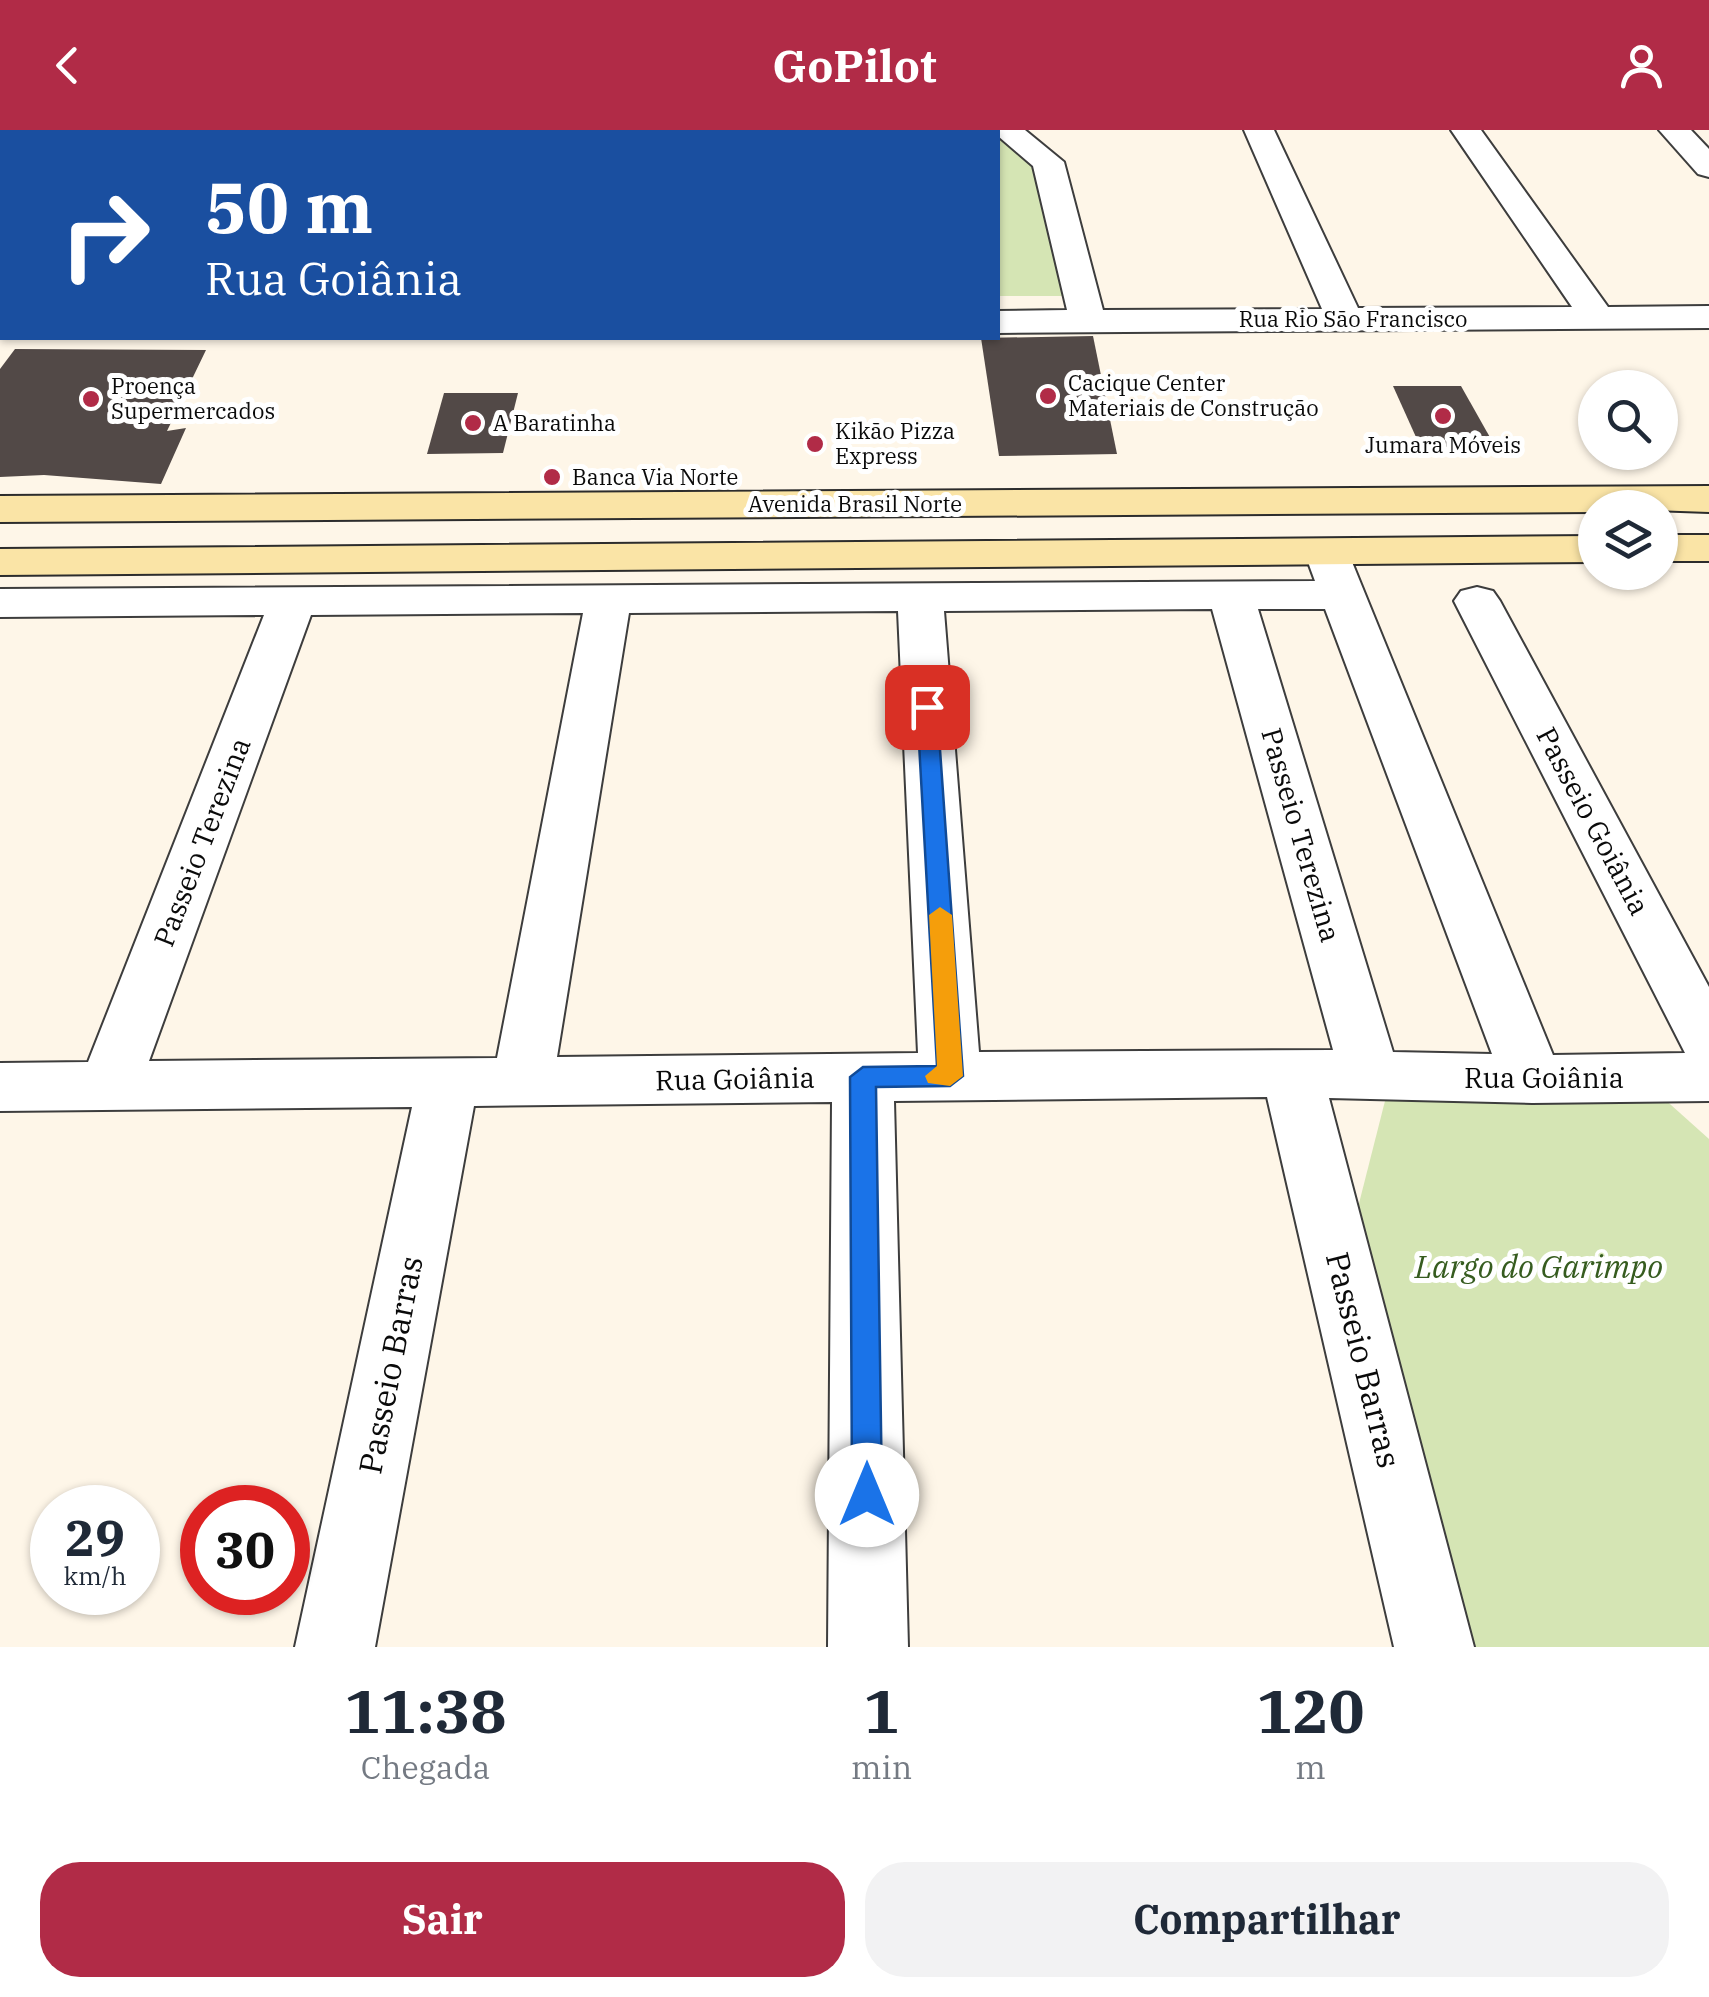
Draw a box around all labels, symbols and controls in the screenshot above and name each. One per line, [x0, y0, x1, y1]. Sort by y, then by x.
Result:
text: GoPilot [772, 36, 937, 94]
icon: back [40, 38, 95, 93]
icon: person [1614, 38, 1669, 93]
text: 50 m [205, 161, 373, 252]
icon: right [40, 170, 170, 300]
text: Rua Goiânia [205, 249, 462, 307]
street label: Rua Rio São Francisco [1239, 304, 1467, 333]
place label: Cacique Center Materiais de Construção [1068, 368, 1319, 422]
map controls [1578, 370, 1678, 590]
button: search [1578, 370, 1678, 470]
place label: Proença Supermercados [111, 371, 275, 425]
marker: Cacique Center Materiais de Construção [1037, 385, 1059, 407]
marker: Proença Supermercados [80, 388, 102, 410]
marker: Jumara Móveis [1432, 405, 1454, 427]
place label: A Baratinha [493, 408, 616, 437]
marker: A Baratinha [462, 412, 484, 434]
place label: Kikão Pizza Express [835, 416, 955, 470]
place label: Jumara Móveis [1365, 430, 1521, 459]
marker: Kikão Pizza Express [804, 433, 826, 455]
place label: Banca Via Norte [572, 462, 738, 491]
marker: Banca Via Norte [541, 466, 563, 488]
street label: Avenida Brasil Norte [748, 489, 962, 518]
button: layers [1578, 490, 1678, 590]
pin [885, 665, 970, 750]
icon: arrive [900, 680, 955, 735]
street label: Passeio Goiânia [1528, 720, 1659, 921]
street label: Passeio Terezina [1253, 723, 1350, 946]
street label: Passeio Terezina [145, 732, 258, 952]
street label: Rua Goiânia [655, 1059, 815, 1098]
street label: Rua Goiânia [1464, 1059, 1624, 1096]
park label: Largo do Garimpo [1414, 1245, 1663, 1287]
street label: Passeio Barras [1317, 1247, 1411, 1472]
street label: Passeio Barras [348, 1252, 432, 1477]
position arrow [815, 1443, 919, 1547]
speed limit sign: 30 [180, 1485, 310, 1615]
text: 29 [65, 1505, 125, 1570]
text: km/h [63, 1559, 127, 1592]
text: 11:38 [344, 1671, 507, 1750]
text: 1 [864, 1671, 900, 1750]
text: 120 [1257, 1671, 1365, 1750]
text: Chegada [361, 1746, 490, 1788]
text: min [851, 1746, 912, 1788]
text: m [1295, 1746, 1326, 1788]
button: Sair [40, 1862, 845, 1977]
button: Compartilhar [865, 1862, 1669, 1977]

